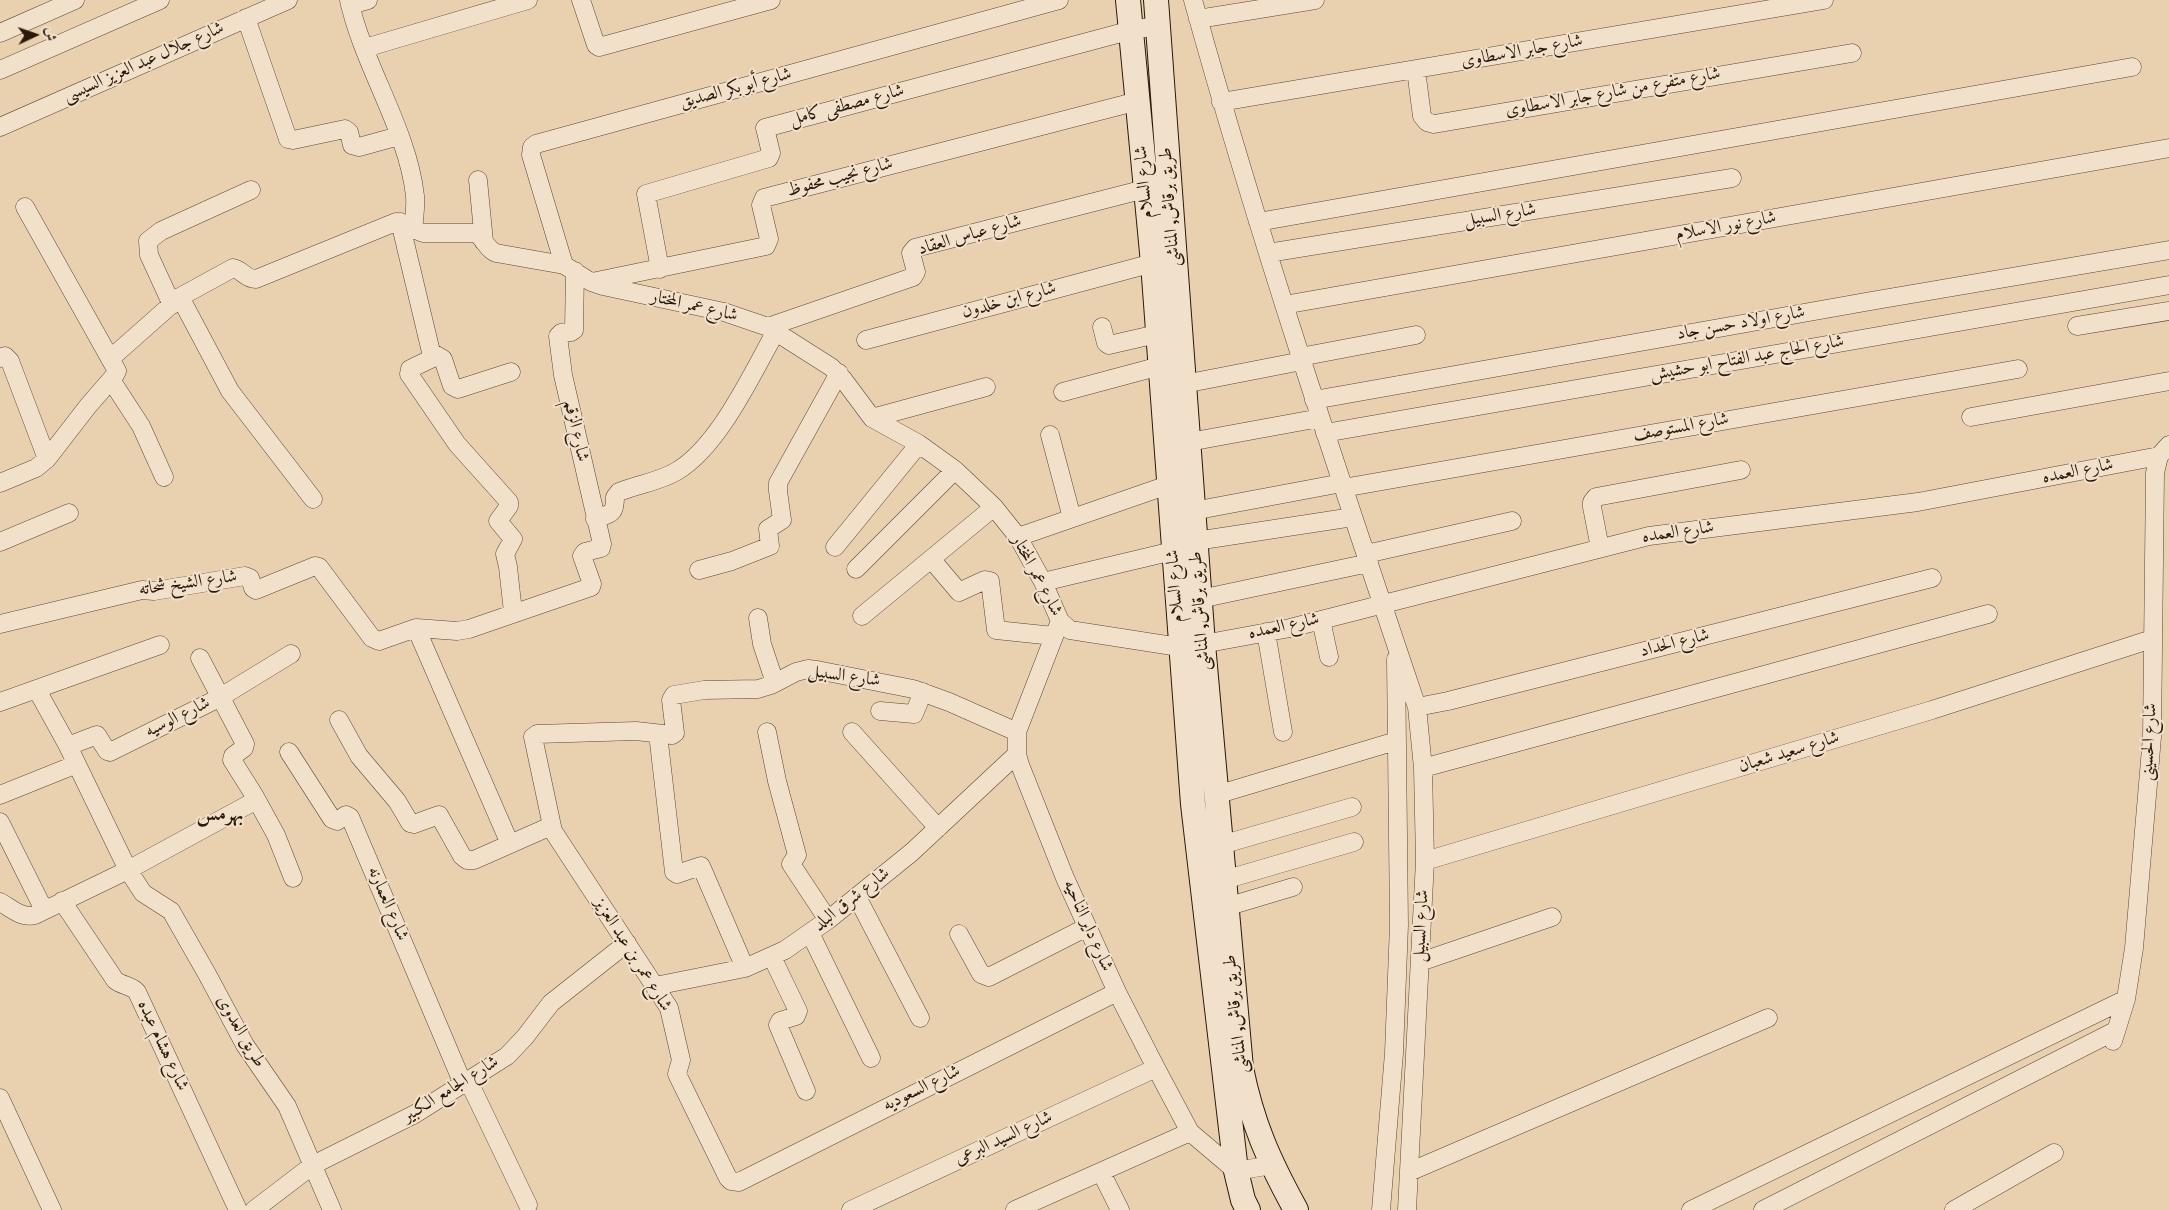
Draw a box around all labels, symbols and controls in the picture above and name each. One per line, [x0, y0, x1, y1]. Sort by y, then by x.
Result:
north arrow [10, 10, 60, 60]
street label: شارع جلال عبد العزيز السيسى [60, 18, 228, 108]
text: ش [41, 27, 59, 42]
street label: شارع جابر الاسطاوى [1459, 31, 1585, 73]
street label: شارع متفرع من شارع جابر الاسطاوى [1504, 63, 1722, 123]
street label: شارع أبو بكر الصديق [678, 64, 794, 114]
street label: شارع مصطفى كامل [787, 80, 907, 132]
street label: شارع السلام [1131, 145, 1159, 219]
street label: طريق برقاش, المناشى [1156, 147, 1186, 267]
street label: شارع نجيب محفوظ [785, 153, 895, 203]
street label: شارع السبيل [1462, 200, 1538, 232]
street label: شارع نور الاسلام [1674, 208, 1778, 246]
street label: شارع عباس العقاد [916, 211, 1024, 261]
street label: شارع ابن خلدون [959, 278, 1059, 324]
street label: شارع عمر المختار [648, 286, 740, 328]
street label: شارع اولاد حسن جاد [1675, 302, 1807, 346]
street label: شارع الحاج عبد الفتاح ابو حشيش [1648, 331, 1846, 387]
street label: شارع الزقم [557, 398, 593, 464]
street label: شارع المستوصف [1631, 409, 1731, 447]
street label: شارع العمده [2041, 455, 2115, 489]
street label: شارع العمده [1641, 517, 1715, 549]
street label: شارع عمر المختار [1006, 532, 1066, 620]
street label: شارع السلام [1163, 549, 1189, 623]
street label: طريق برقاش, المناشى [1186, 551, 1216, 671]
street label: شارع الشيخ شحاته [137, 566, 239, 602]
street label: شارع العمده [1246, 609, 1322, 645]
street label: شارع الحداد [1638, 625, 1712, 663]
street label: شارع السبيل [806, 661, 882, 693]
street label: شارع الوسيه [142, 693, 214, 743]
street label: شارع الحسينى [2137, 702, 2163, 782]
street label: شارع سعيد شعبان [1736, 727, 1842, 779]
district label: بهرمس [197, 804, 243, 828]
street label: شارع شرق البلد [809, 863, 895, 937]
street label: شارع العمارنه [362, 864, 412, 944]
street label: شارع داير الناحيه [1057, 877, 1117, 975]
street label: شارع السبيل [1409, 889, 1435, 963]
street label: شارع عمر بن عبد العزيز [588, 894, 676, 1016]
street label: طريق برقاش, المناشى [1220, 953, 1254, 1075]
street label: طريق العدوى [211, 992, 269, 1072]
street label: شارع هشام عبده [132, 997, 192, 1095]
street label: شارع الجامع الكبير [399, 1052, 503, 1128]
street label: شارع السعوديه [880, 1061, 964, 1117]
street label: شارع السيد البرعى [952, 1107, 1056, 1171]

